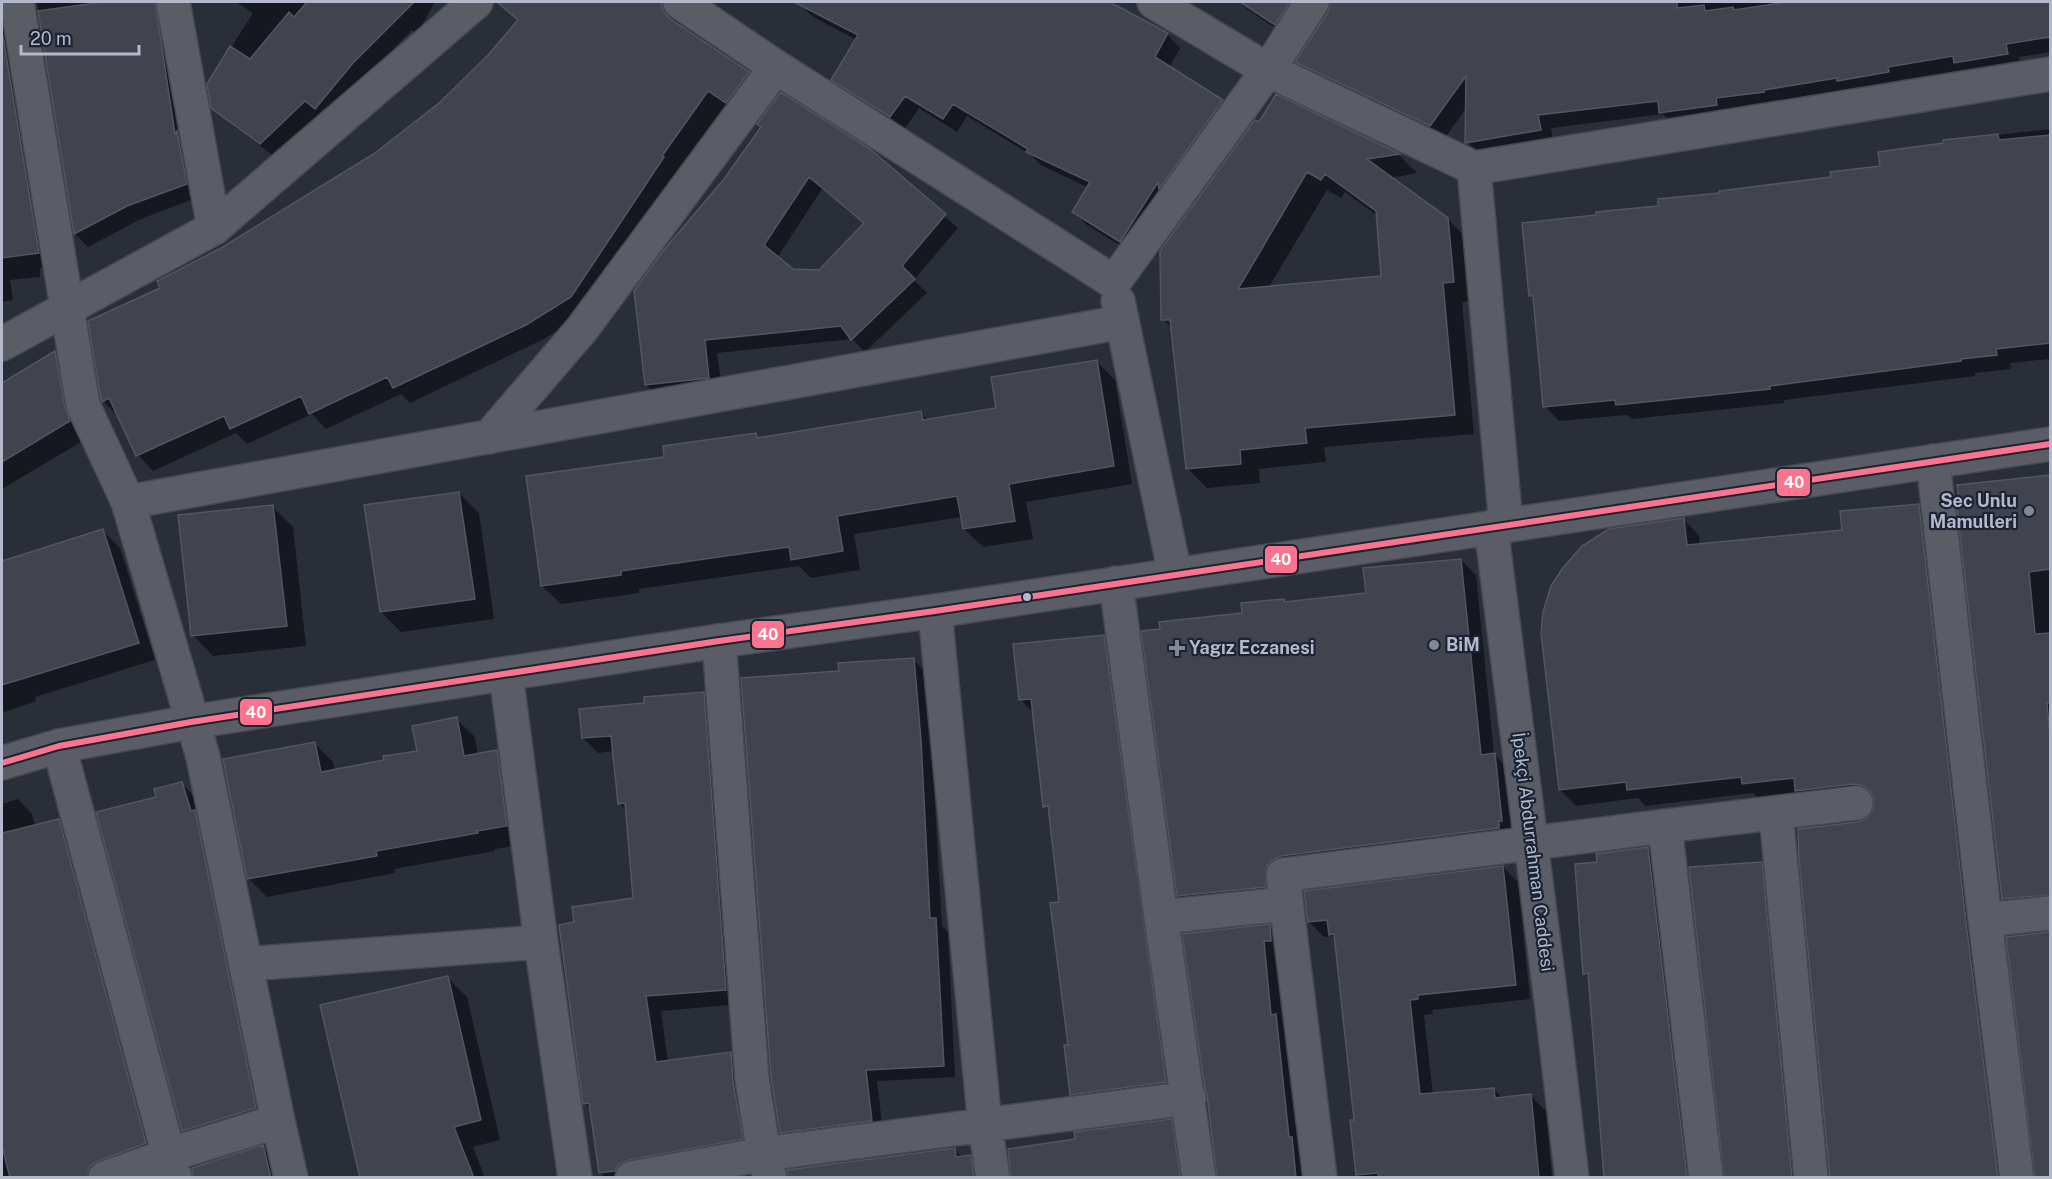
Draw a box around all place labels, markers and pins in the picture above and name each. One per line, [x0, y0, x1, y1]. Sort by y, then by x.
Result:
place label: Sec Unlu Mamulleri [1930, 490, 2017, 532]
marker: Sec Unlu Mamulleri [2022, 504, 2036, 518]
unlabelled marker [1021, 591, 1033, 603]
place label: BiM [1446, 634, 1480, 655]
place label: Yagız Eczanesi [1189, 637, 1314, 658]
marker: BiM [1427, 638, 1441, 652]
marker: Yagız Eczanesi [1170, 641, 1184, 655]

